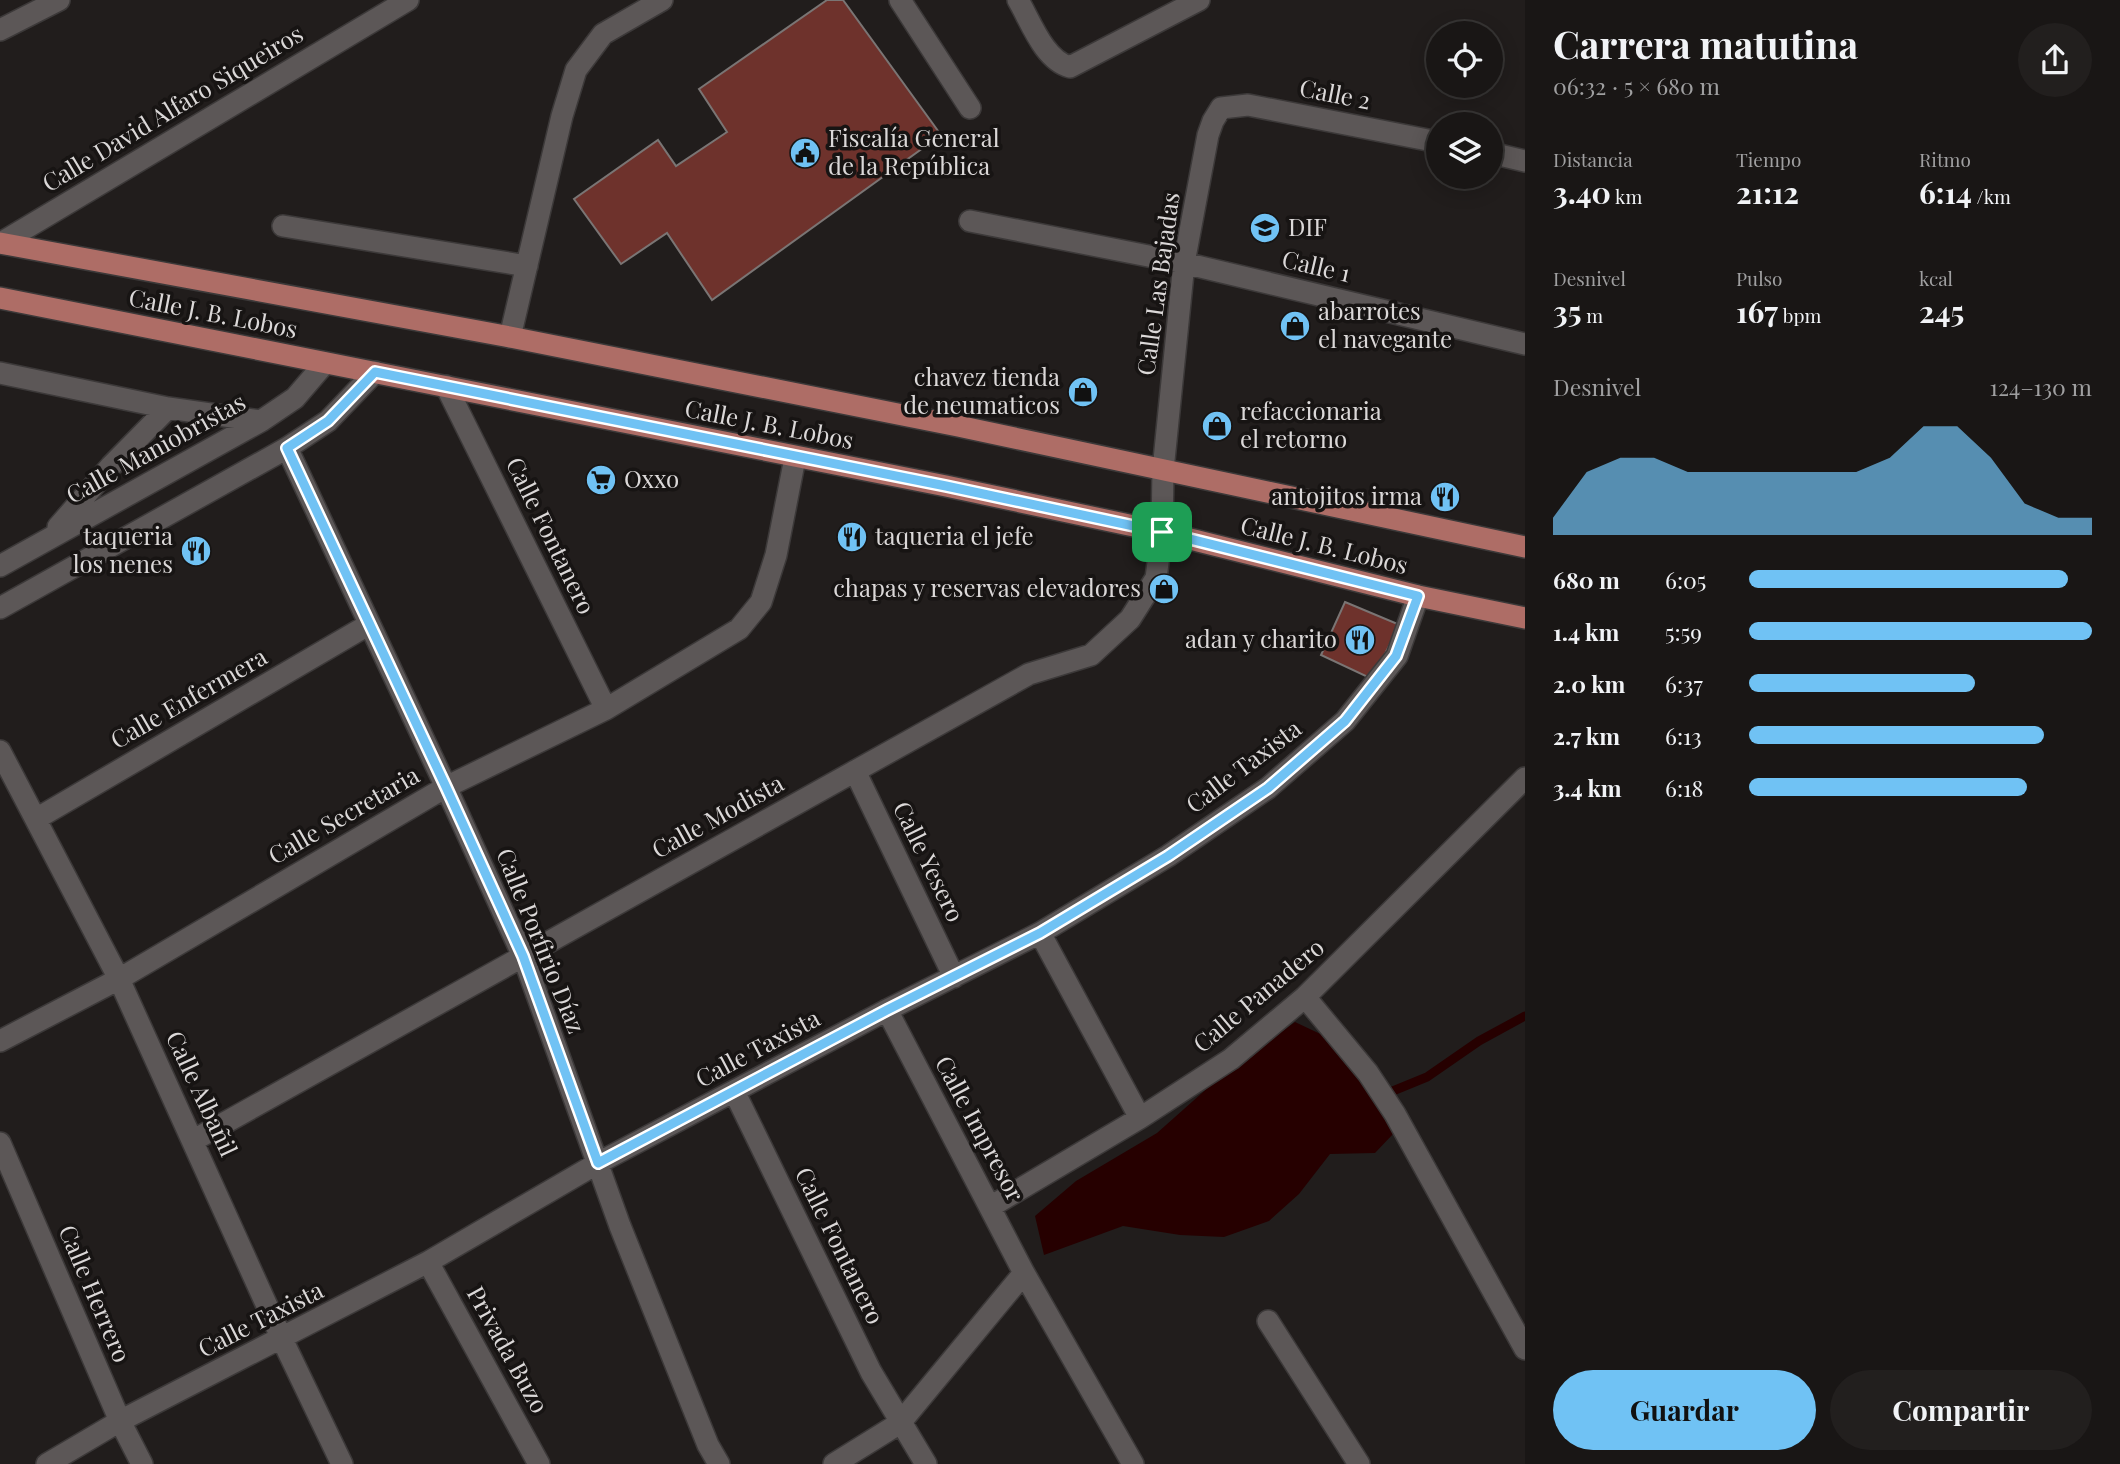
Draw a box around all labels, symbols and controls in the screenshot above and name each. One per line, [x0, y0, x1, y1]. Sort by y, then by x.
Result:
street label: Calle David Alfaro Siqueiros [36, 17, 308, 198]
text: Carrera matutina [1553, 18, 1858, 69]
map controls [1426, 21, 1503, 189]
button: locate [1426, 21, 1503, 98]
button: share [2018, 23, 2092, 97]
text: 06:32 · 5 × 680 m [1553, 70, 1720, 101]
street label: Calle 2 [1297, 71, 1374, 116]
button: layers [1426, 112, 1503, 189]
place label: Fiscalía General de la República [828, 121, 1000, 181]
public building icon: Fiscalía General de la República [788, 136, 822, 170]
text: Distancia [1553, 146, 1633, 172]
text: Tiempo [1736, 146, 1801, 172]
text: Ritmo [1919, 146, 1971, 172]
text: 3.40 [1553, 172, 1611, 212]
text: 21:12 [1736, 172, 1799, 212]
text: 6:14 [1919, 172, 1972, 212]
text: km [1611, 183, 1642, 209]
text: /km [1972, 183, 2011, 209]
street label: Calle Las Bajadas [1128, 190, 1186, 377]
place label: DIF [1288, 210, 1327, 242]
school or university icon: DIF [1248, 211, 1282, 245]
street label: Calle 1 [1279, 242, 1354, 288]
text: Desnivel [1553, 265, 1626, 291]
text: Pulso [1736, 265, 1783, 291]
text: kcal [1919, 265, 1953, 291]
street label: Calle J. B. Lobos [126, 280, 300, 344]
text: 35 [1553, 291, 1581, 331]
text: 167 [1736, 291, 1778, 331]
text: 245 [1919, 291, 1964, 331]
place label: abarrotes el navegante [1318, 294, 1452, 354]
text: m [1581, 302, 1603, 328]
text: bpm [1778, 302, 1821, 328]
shop icon: abarrotes el navegante [1278, 309, 1312, 343]
place label: chavez tienda de neumaticos [903, 360, 1060, 420]
text: Desnivel [1553, 371, 1641, 402]
text: 124–130 m [1990, 371, 2092, 402]
shop icon: chavez tienda de neumaticos [1066, 375, 1100, 409]
street label: Calle Maniobristas [60, 385, 250, 510]
street label: Calle J. B. Lobos [682, 391, 856, 455]
place label: refaccionaria el retorno [1240, 394, 1382, 454]
shop icon: refaccionaria el retorno [1200, 409, 1234, 443]
street label: Calle Fontanero [500, 451, 604, 619]
place label: Oxxo [624, 462, 679, 494]
supermarket icon: Oxxo [584, 463, 618, 497]
place label: antojitos irma [1271, 479, 1422, 511]
restaurant icon: antojitos irma [1428, 480, 1462, 514]
pin [1132, 502, 1192, 562]
street label: Calle J. B. Lobos [1238, 508, 1411, 580]
icon: arrive [1143, 513, 1181, 551]
place label: taqueria los nenes [73, 519, 173, 579]
place label: taqueria el jefe [875, 519, 1034, 551]
restaurant icon: taqueria el jefe [835, 520, 869, 554]
restaurant icon: taqueria los nenes [179, 534, 213, 568]
text: 680 m [1553, 564, 1620, 595]
text: 6:05 [1665, 564, 1706, 595]
place label: chapas y reservas elevadores [833, 571, 1141, 603]
shop icon: chapas y reservas elevadores [1147, 572, 1181, 606]
text: 1.4 km [1553, 616, 1619, 647]
text: 5:59 [1665, 616, 1702, 647]
place label: adan y charito [1185, 622, 1337, 654]
restaurant icon: adan y charito [1343, 623, 1377, 657]
street label: Calle Enfermera [104, 640, 272, 755]
text: 2.0 km [1553, 668, 1625, 699]
text: 6:37 [1665, 668, 1703, 699]
street label: Calle Taxista [1179, 711, 1307, 819]
text: 2.7 km [1553, 720, 1620, 751]
text: 6:13 [1665, 720, 1702, 751]
street label: Calle Secretaria [262, 758, 424, 870]
street label: Calle Modista [645, 766, 789, 865]
text: 3.4 km [1553, 772, 1622, 803]
text: 6:18 [1665, 772, 1703, 803]
street label: Calle Yesero [887, 796, 973, 927]
street label: Calle Porfirio Díaz [490, 843, 594, 1038]
street label: Calle Panadero [1186, 930, 1330, 1059]
street label: Calle Taxista [689, 1001, 825, 1093]
street label: Calle Albañil [160, 1025, 246, 1161]
street label: Calle Impresor [929, 1050, 1033, 1207]
street label: Calle Fontanero [789, 1161, 893, 1329]
street label: Calle Herrero [53, 1220, 139, 1367]
street label: Calle Taxista [192, 1273, 328, 1364]
street label: Privada Buzo [461, 1280, 557, 1418]
button: Guardar [1553, 1370, 1816, 1450]
button: Compartir [1830, 1370, 2092, 1450]

